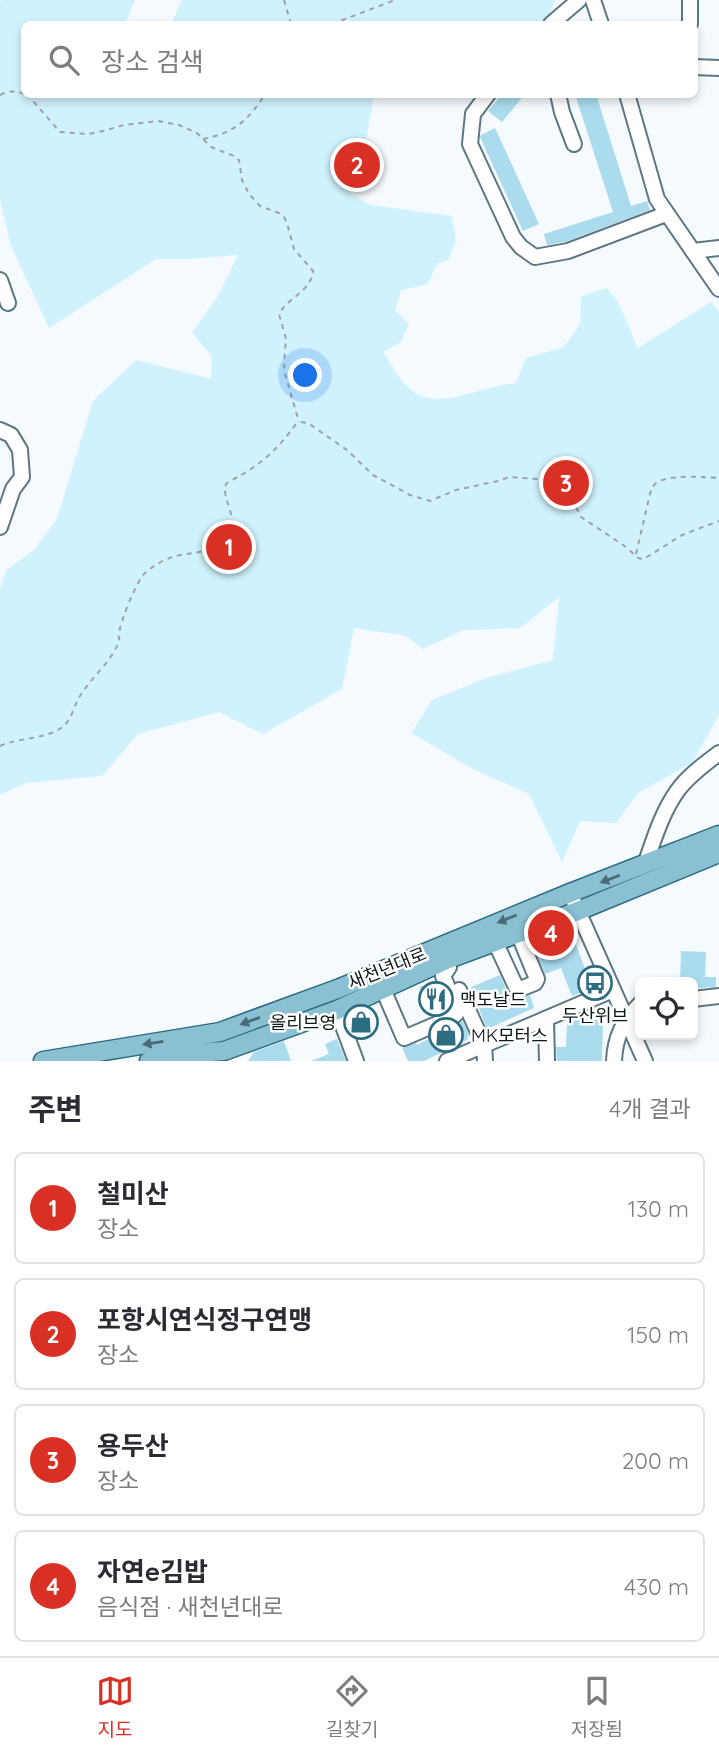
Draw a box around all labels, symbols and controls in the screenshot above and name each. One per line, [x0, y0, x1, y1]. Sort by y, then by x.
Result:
search box [21, 21, 698, 98]
icon: search [45, 41, 83, 79]
text: 장소 검색 [101, 45, 204, 78]
pin: 2 [334, 139, 380, 191]
your location [288, 358, 322, 392]
pin: 3 [543, 457, 589, 509]
pin: 1 [206, 521, 252, 573]
one-way arrow [599, 873, 620, 884]
pin: 4 [528, 907, 574, 959]
one-way arrow [496, 914, 517, 925]
street label: 새천년대로 [344, 942, 430, 994]
bus stop icon: 두산위브 [576, 964, 614, 1002]
map controls [635, 977, 698, 1040]
button: locate [635, 977, 698, 1040]
restaurant icon: 맥도날드 [417, 980, 455, 1018]
place label: 맥도날드 [460, 988, 526, 1011]
shop icon: 올리브영 [342, 1003, 380, 1041]
place label: 두산위브 [562, 1004, 628, 1027]
place label: 올리브영 [270, 1011, 336, 1034]
one-way arrow [239, 1016, 260, 1027]
shop icon: MK모터스 [427, 1016, 465, 1054]
place label: MK모터스 [471, 1024, 548, 1047]
one-way arrow [141, 1038, 163, 1049]
text: 주변 [28, 1090, 83, 1128]
text: 4개 결과 [609, 1094, 691, 1123]
text: 철미산 [97, 1177, 169, 1210]
text: 1 [49, 1194, 57, 1223]
text: 130 m [627, 1194, 689, 1223]
text: 장소 [97, 1214, 139, 1243]
text: 포항시연식정구연맹 [97, 1303, 312, 1336]
text: 2 [46, 1320, 60, 1349]
text: 150 m [627, 1320, 689, 1349]
text: 장소 [97, 1340, 139, 1369]
text: 용두산 [97, 1429, 169, 1462]
text: 3 [47, 1446, 59, 1475]
text: 200 m [622, 1446, 689, 1475]
text: 장소 [97, 1466, 139, 1495]
text: 자연e김밥 [97, 1555, 208, 1588]
text: 4 [46, 1572, 60, 1601]
text: 430 m [624, 1572, 689, 1601]
text: 음식점 · 새천년대로 [97, 1592, 283, 1621]
tab: 지도 [96, 1672, 134, 1741]
tab: 길찾기 [326, 1672, 379, 1741]
tab: 저장됨 [571, 1672, 623, 1741]

